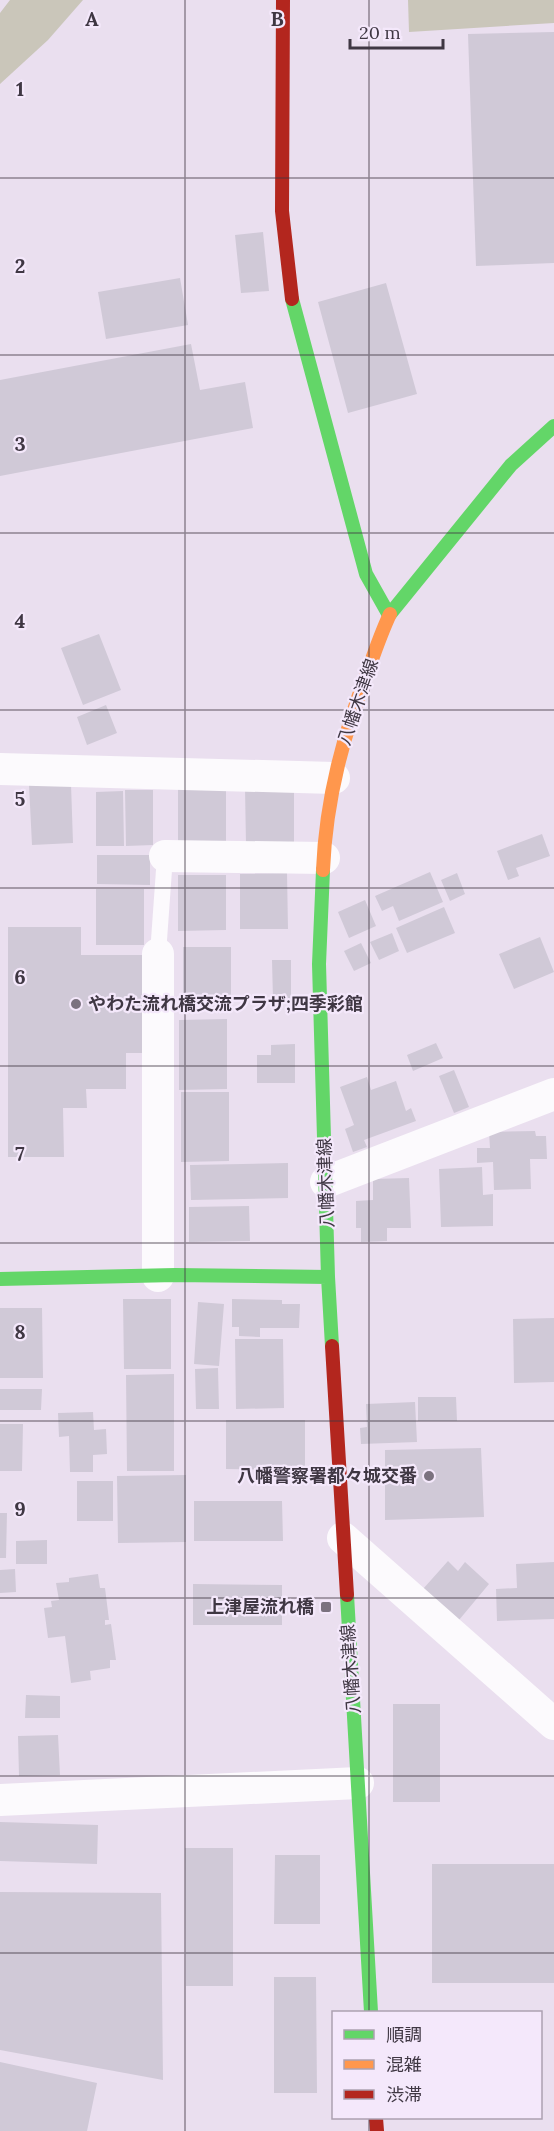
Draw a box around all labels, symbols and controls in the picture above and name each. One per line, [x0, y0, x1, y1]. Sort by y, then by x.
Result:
text: A [85, 6, 99, 31]
text: B [270, 6, 284, 31]
scale bar [350, 12, 443, 50]
text: 20 m [359, 21, 401, 44]
text: 1 [16, 76, 24, 101]
text: 2 [15, 253, 25, 278]
text: 3 [14, 431, 26, 456]
text: 4 [15, 608, 26, 633]
street label: 八幡木津線 [332, 656, 383, 748]
text: 5 [15, 786, 26, 811]
text: 6 [14, 964, 26, 989]
place label: やわた流れ橋交流プラザ;四季彩館 [88, 992, 363, 1015]
marker: やわた流れ橋交流プラザ;四季彩館 [69, 997, 83, 1011]
street label: 八幡木津線 [312, 1138, 339, 1228]
text: 7 [15, 1141, 25, 1166]
text: 8 [14, 1319, 26, 1344]
place label: 八幡警察署都々城交番 [237, 1464, 417, 1487]
marker: 八幡警察署都々城交番 [422, 1469, 436, 1483]
text: 9 [14, 1496, 26, 1521]
place label: 上津屋流れ橋 [206, 1595, 314, 1618]
marker: 上津屋流れ橋 [319, 1600, 333, 1614]
street label: 八幡木津線 [336, 1623, 365, 1715]
legend [332, 2011, 542, 2119]
text: 順調 [386, 2023, 422, 2046]
text: 混雑 [386, 2053, 422, 2076]
text: 渋滞 [386, 2083, 422, 2106]

